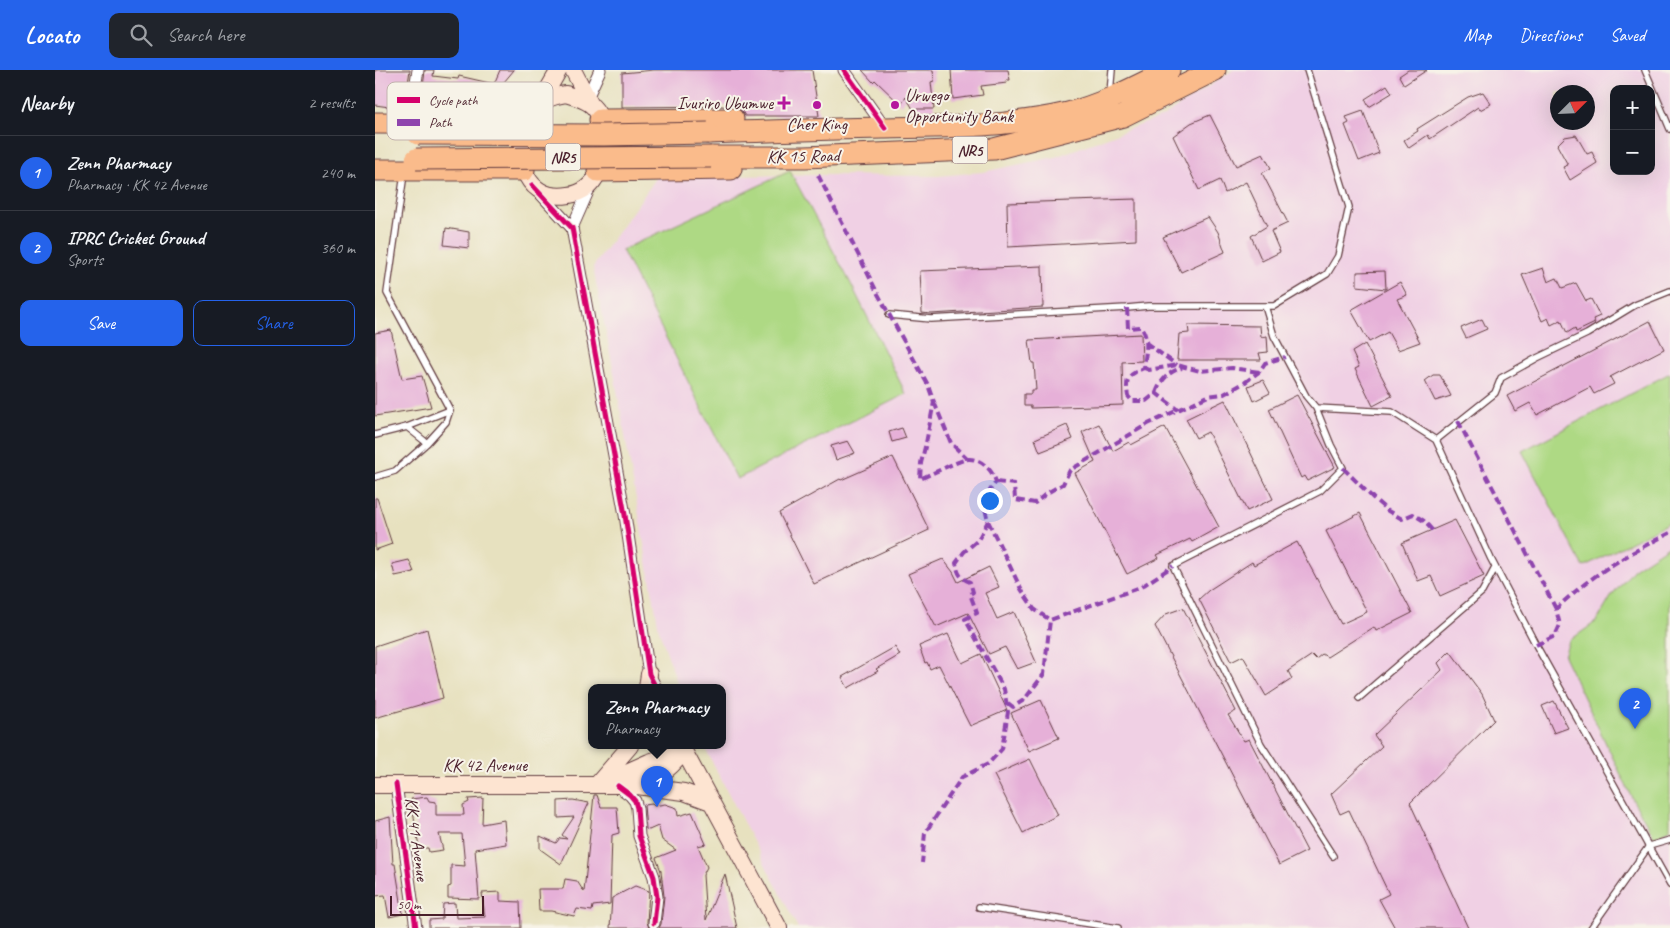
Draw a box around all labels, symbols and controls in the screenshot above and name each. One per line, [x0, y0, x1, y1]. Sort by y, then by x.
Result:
search box [109, 13, 459, 58]
text: Locato [25, 20, 79, 50]
icon: search [127, 21, 155, 49]
text: Search here [167, 23, 245, 47]
text: Map [1464, 24, 1491, 46]
text: Directions [1519, 24, 1582, 46]
text: Saved [1610, 24, 1645, 46]
legend [387, 82, 553, 140]
place label: Urwego Opportunity Bank [905, 84, 1014, 127]
north arrow [1550, 85, 1595, 130]
map controls [1610, 85, 1655, 175]
button: + [1610, 85, 1655, 130]
text: Nearby [20, 90, 73, 116]
text: Cycle path [429, 92, 478, 109]
place label: Ivuriro Ubumwe [677, 92, 774, 114]
text: 2 results [308, 93, 355, 113]
marker: Ivuriro Ubumwe [777, 96, 791, 110]
marker: Cher King [811, 99, 823, 111]
marker: Urwego Opportunity Bank [889, 99, 901, 111]
place label: Cher King [787, 113, 849, 135]
text: Path [429, 114, 453, 131]
button: − [1610, 130, 1655, 175]
road number: NR5 [953, 136, 987, 164]
road number: NR5 [545, 144, 581, 170]
street label: KK 15 Road [766, 144, 843, 168]
text: Zenn Pharmacy [67, 151, 170, 175]
text: 1 [32, 163, 40, 183]
text: 240 m [321, 163, 355, 183]
text: Pharmacy · KK 42 Avenue [67, 175, 207, 195]
text: IPRC Cricket Ground [67, 226, 204, 250]
text: 2 [32, 238, 40, 258]
text: 360 m [321, 238, 355, 258]
text: Sports [67, 250, 103, 270]
button: Save [20, 300, 183, 346]
button: Share [193, 300, 355, 346]
your location [977, 488, 1003, 514]
popup [588, 684, 726, 749]
pin: 2 [1619, 688, 1651, 729]
text: Zenn Pharmacy [605, 695, 709, 719]
text: Pharmacy [605, 719, 660, 739]
street label: KK 42 Avenue [443, 754, 528, 776]
pin: 1 [641, 766, 673, 807]
street label: KK 41 Avenue [400, 796, 434, 883]
scale bar [390, 893, 484, 916]
text: 50 m [397, 896, 421, 913]

